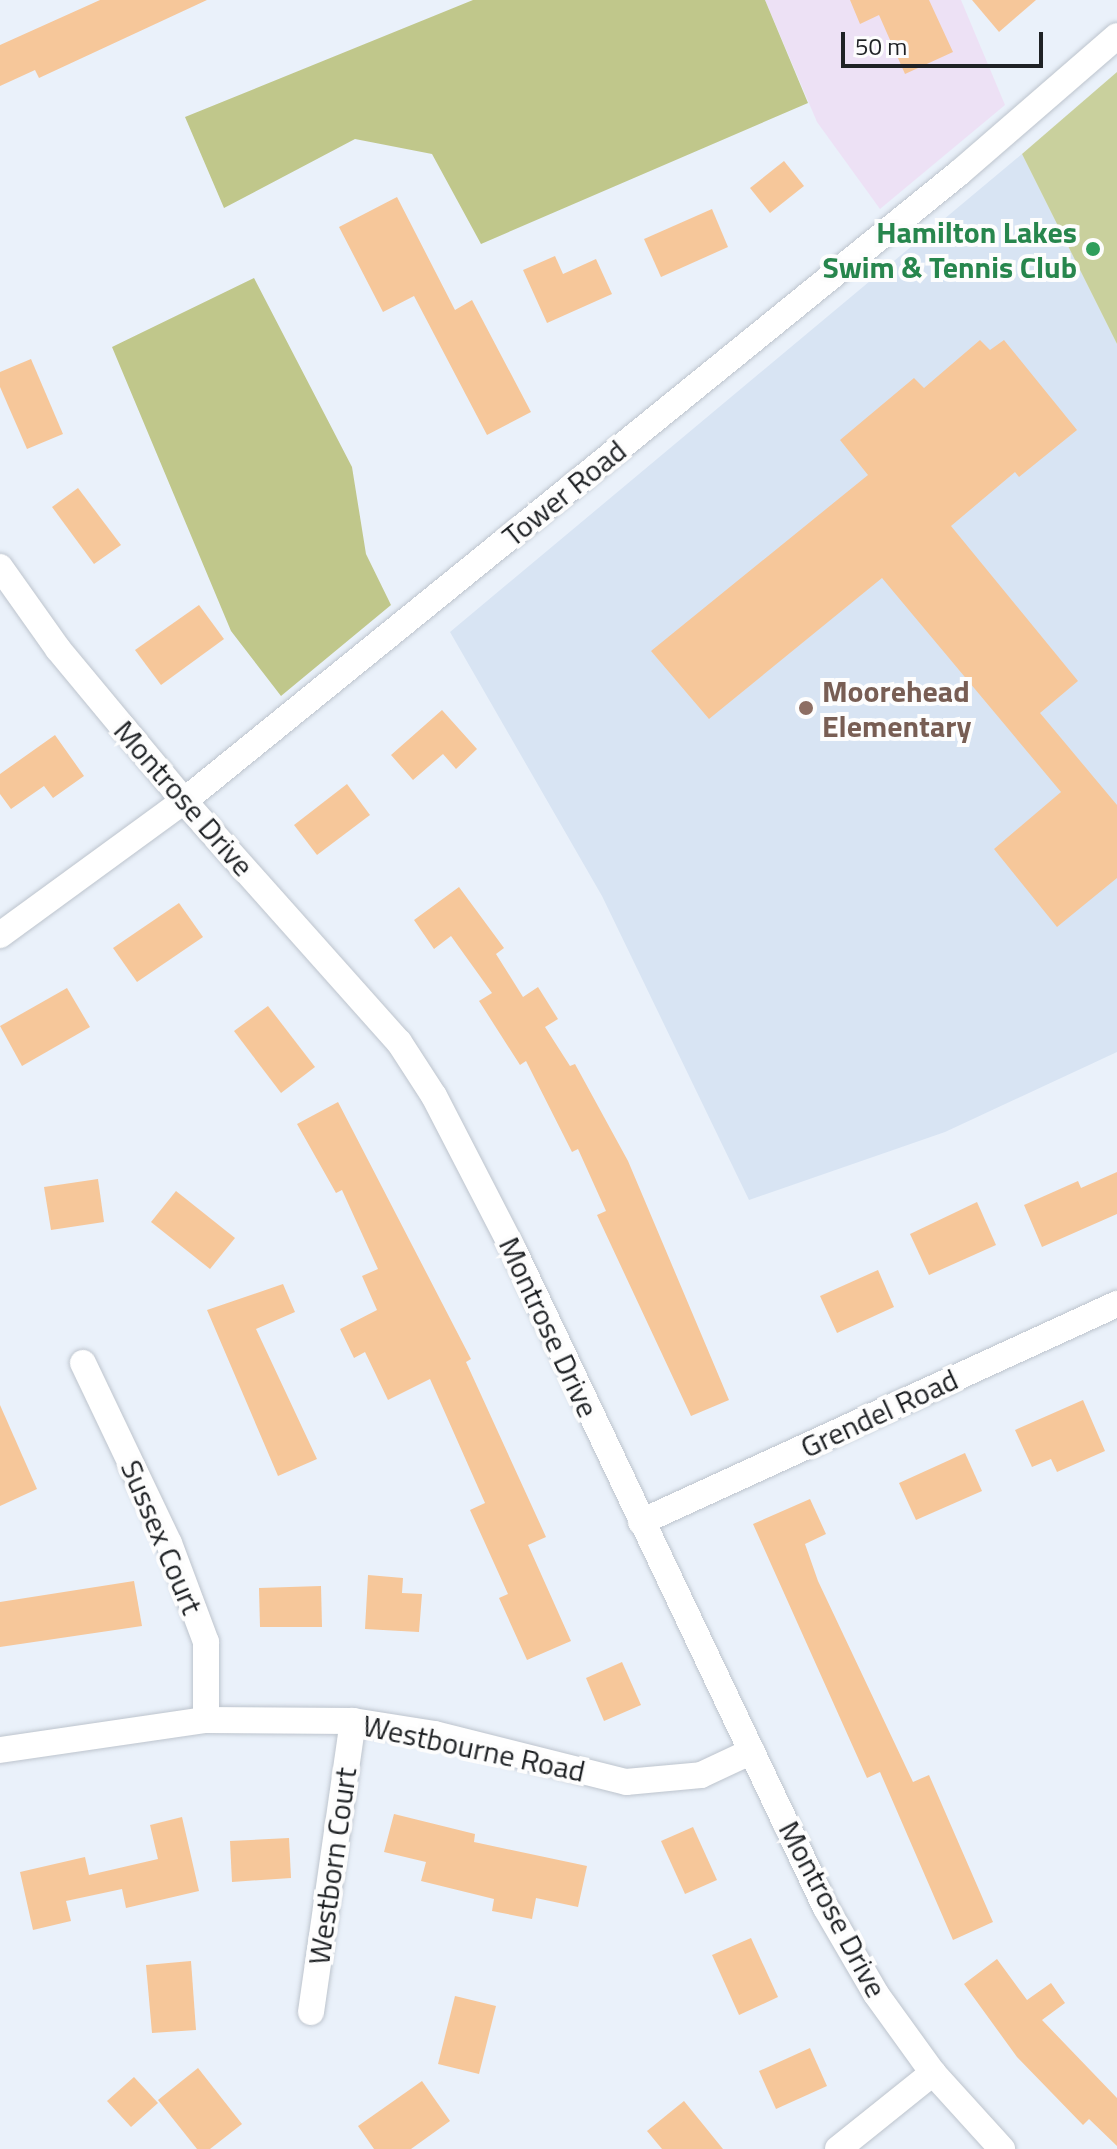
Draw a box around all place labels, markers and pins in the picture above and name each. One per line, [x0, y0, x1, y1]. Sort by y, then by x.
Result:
place label: Hamilton Lakes Swim & Tennis Club [823, 214, 1077, 284]
marker: Hamilton Lakes Swim & Tennis Club [1084, 240, 1102, 258]
place label: Moorehead Elementary [822, 673, 971, 744]
marker: Moorehead Elementary [797, 699, 815, 717]

